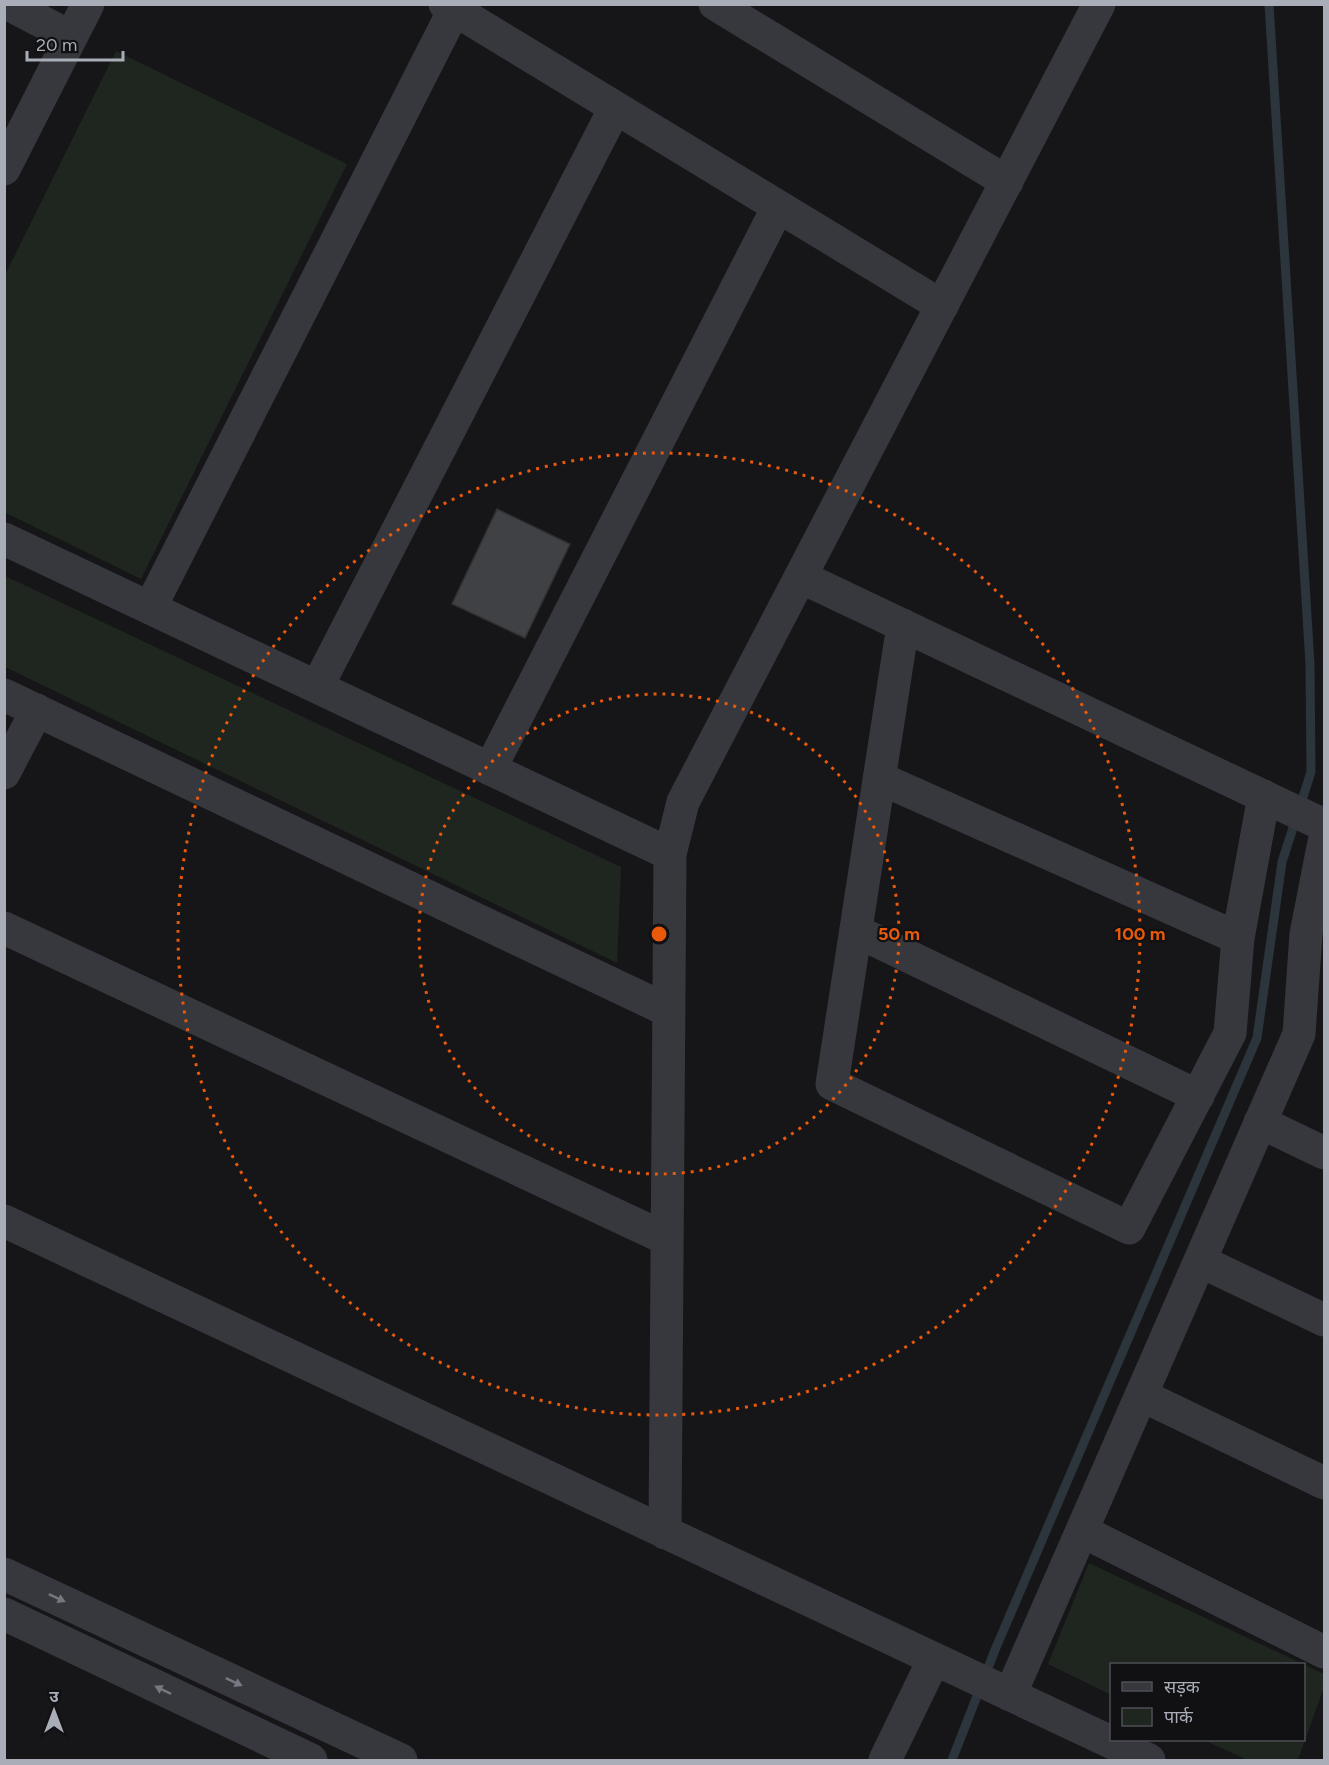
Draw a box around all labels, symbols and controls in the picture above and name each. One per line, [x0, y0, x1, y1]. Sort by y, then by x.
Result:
scale bar [27, 24, 123, 62]
text: 20 m [36, 34, 77, 56]
text: 50 m [878, 923, 920, 945]
text: 100 m [1115, 923, 1165, 945]
centre of rings [649, 924, 669, 944]
one-way arrow [49, 1594, 66, 1603]
legend [1110, 1663, 1305, 1741]
text: सड़क [1164, 1676, 1201, 1698]
one-way arrow [225, 1677, 242, 1686]
north arrow [24, 1681, 84, 1741]
one-way arrow [155, 1685, 172, 1694]
text: उ [49, 1687, 59, 1706]
text: पार्क [1164, 1706, 1194, 1728]

